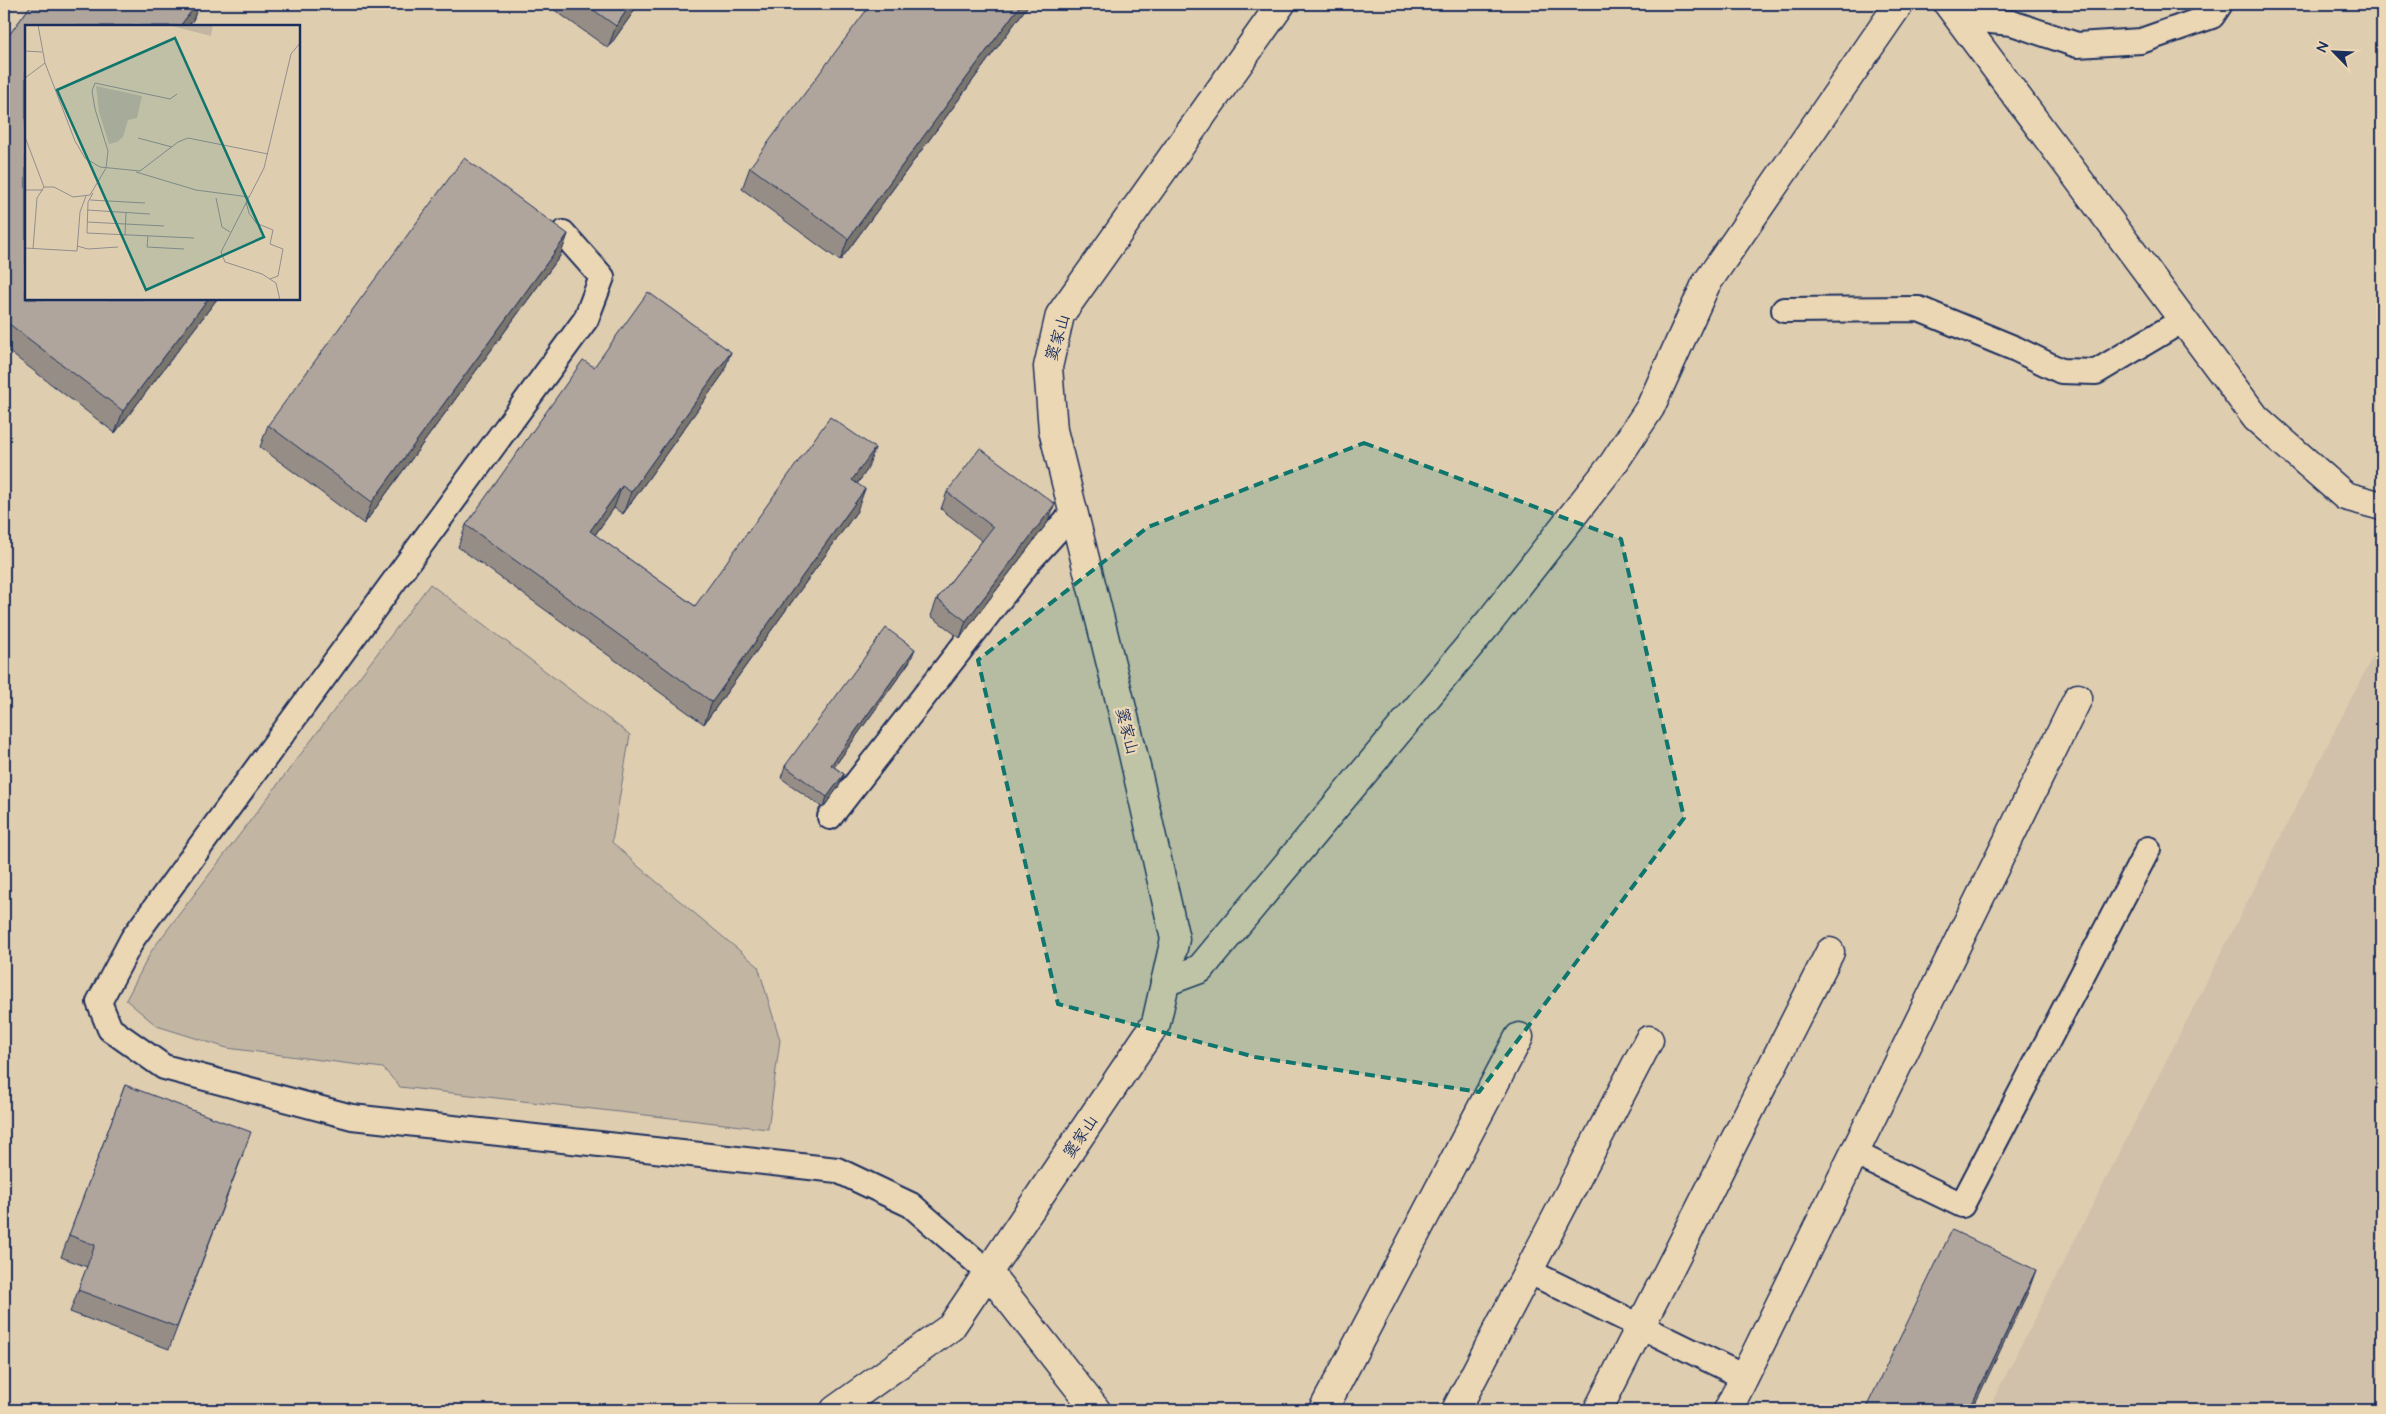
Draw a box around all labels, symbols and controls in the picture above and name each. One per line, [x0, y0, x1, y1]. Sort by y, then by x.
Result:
inset map [25, 25, 300, 300]
north arrow [2308, 28, 2358, 78]
text: N [2312, 39, 2334, 55]
street label: 窦家山 [1040, 311, 1075, 363]
street label: 窦家山 [1111, 705, 1144, 757]
street label: 窦家山 [1058, 1111, 1103, 1163]

